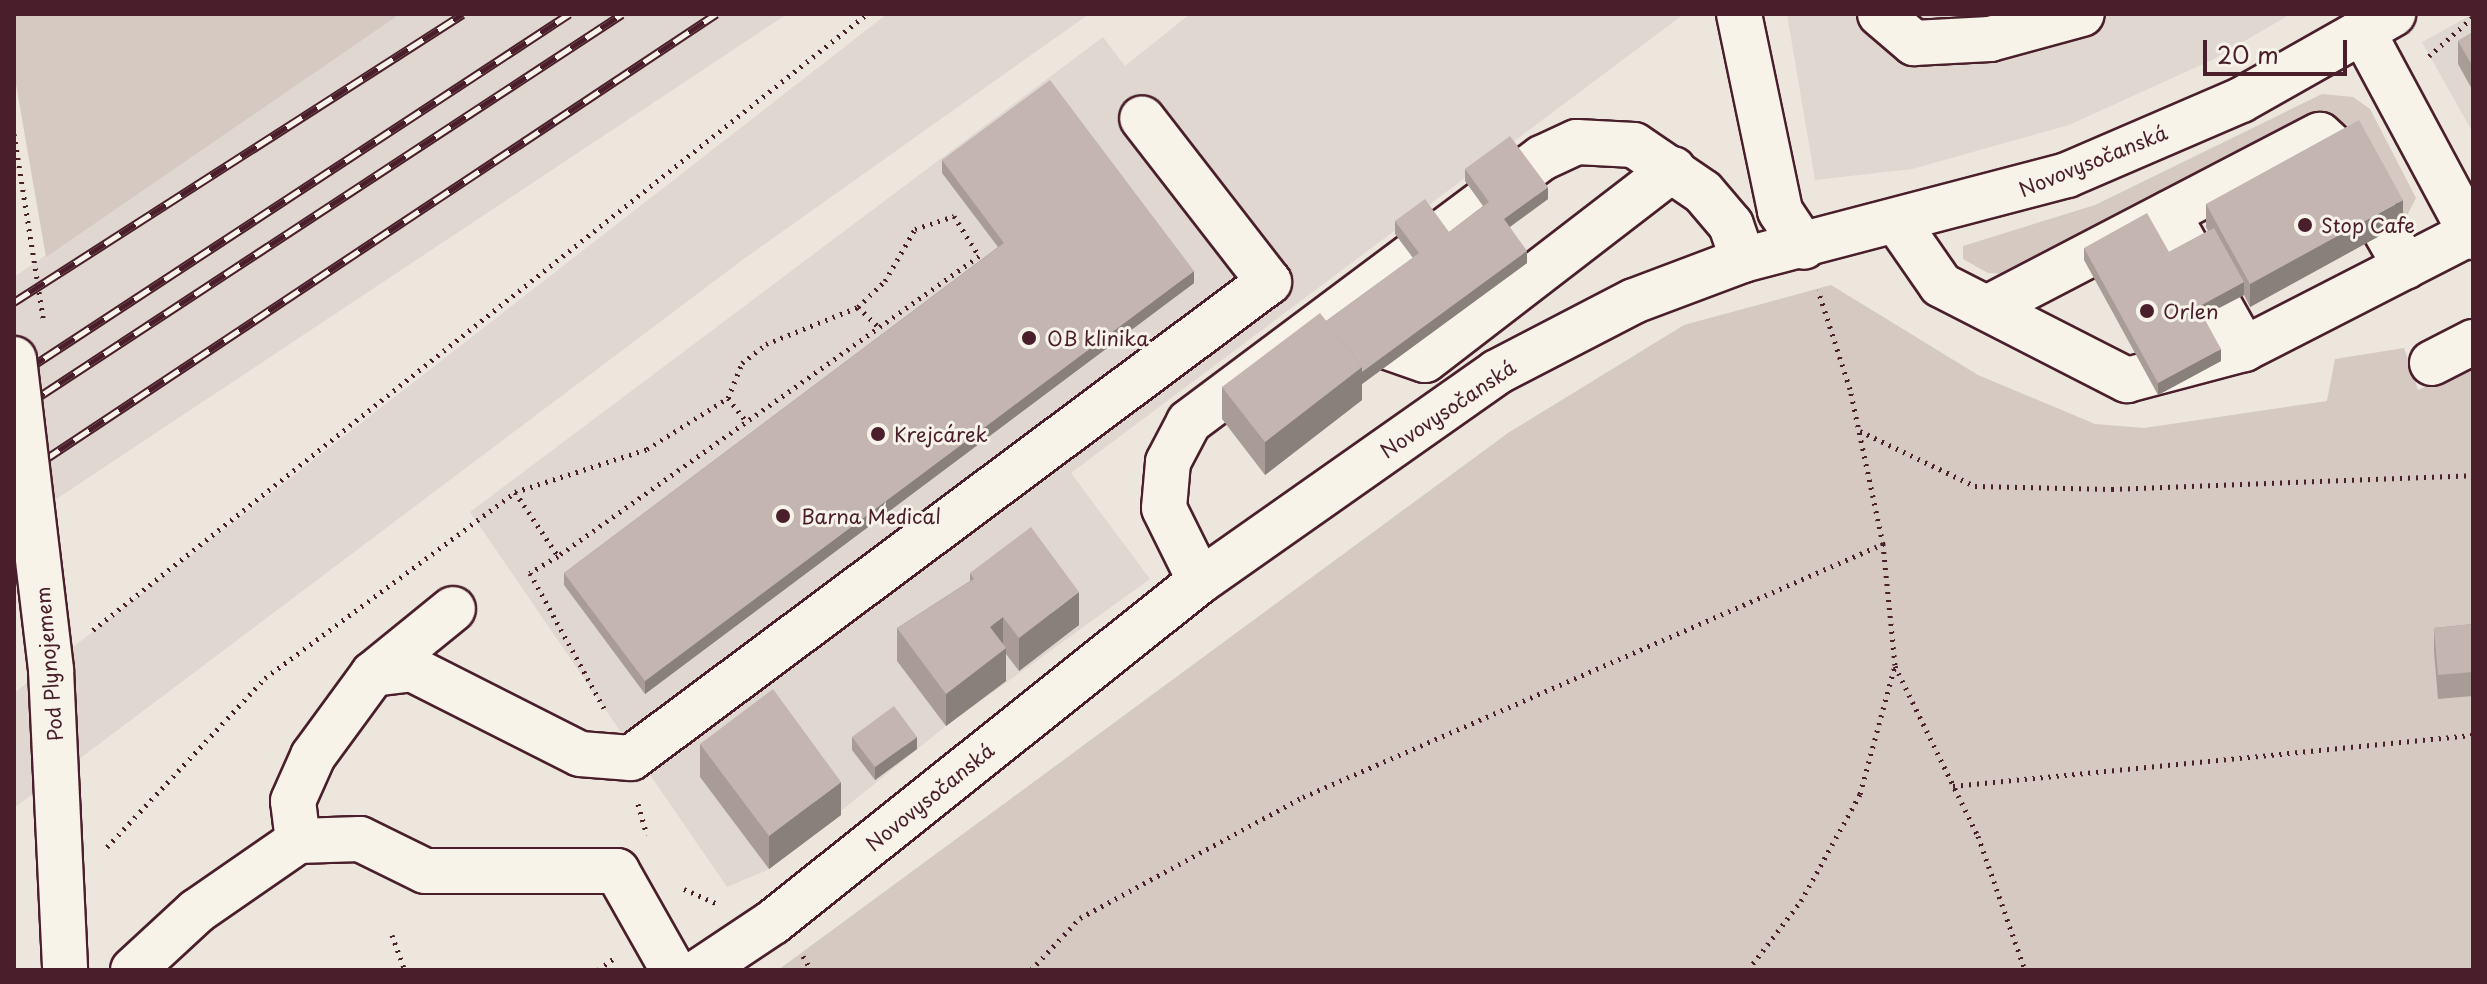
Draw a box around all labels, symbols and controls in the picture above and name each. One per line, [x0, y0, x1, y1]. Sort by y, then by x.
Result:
scale bar [2207, 24, 2351, 74]
text: 20 m [2217, 36, 2279, 72]
street label: Novovysočanská [2015, 120, 2171, 202]
place label: Stop Cafe [2321, 213, 2416, 237]
marker: Stop Cafe [2296, 216, 2314, 234]
place label: Orlen [2163, 299, 2218, 323]
marker: Orlen [2138, 302, 2156, 320]
place label: OB klinika [1047, 326, 1147, 350]
marker: OB klinika [1018, 327, 1040, 349]
street label: Novovysočanská [1376, 355, 1520, 463]
place label: Krejcárek [894, 422, 988, 446]
marker: Krejcárek [869, 425, 887, 443]
place label: Barna Medical [801, 504, 942, 528]
marker: Barna Medical [772, 505, 794, 527]
street label: Pod Plynojemem [30, 586, 68, 742]
street label: Novovysočanská [861, 738, 999, 856]

